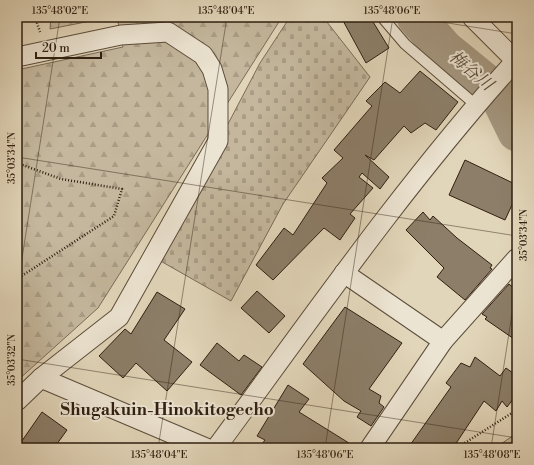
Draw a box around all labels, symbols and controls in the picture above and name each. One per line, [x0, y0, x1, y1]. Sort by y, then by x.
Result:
text: 135°48'02"E [32, 5, 88, 17]
text: 135°48'04"E [198, 5, 254, 17]
text: 135°48'06"E [364, 5, 421, 17]
scale bar [36, 34, 101, 60]
text: 20 m [42, 41, 70, 56]
water label: 梅谷川 [444, 46, 499, 97]
text: 35°03'34"N [6, 131, 18, 184]
text: 35°03'34"N [518, 208, 530, 261]
text: 35°03'32"N [6, 334, 18, 386]
district label: Shugakuin-Hinokitogecho [60, 399, 274, 421]
text: 135°48'04"E [131, 449, 187, 461]
text: 135°48'06"E [297, 449, 354, 461]
text: 135°48'08"E [464, 449, 521, 461]

